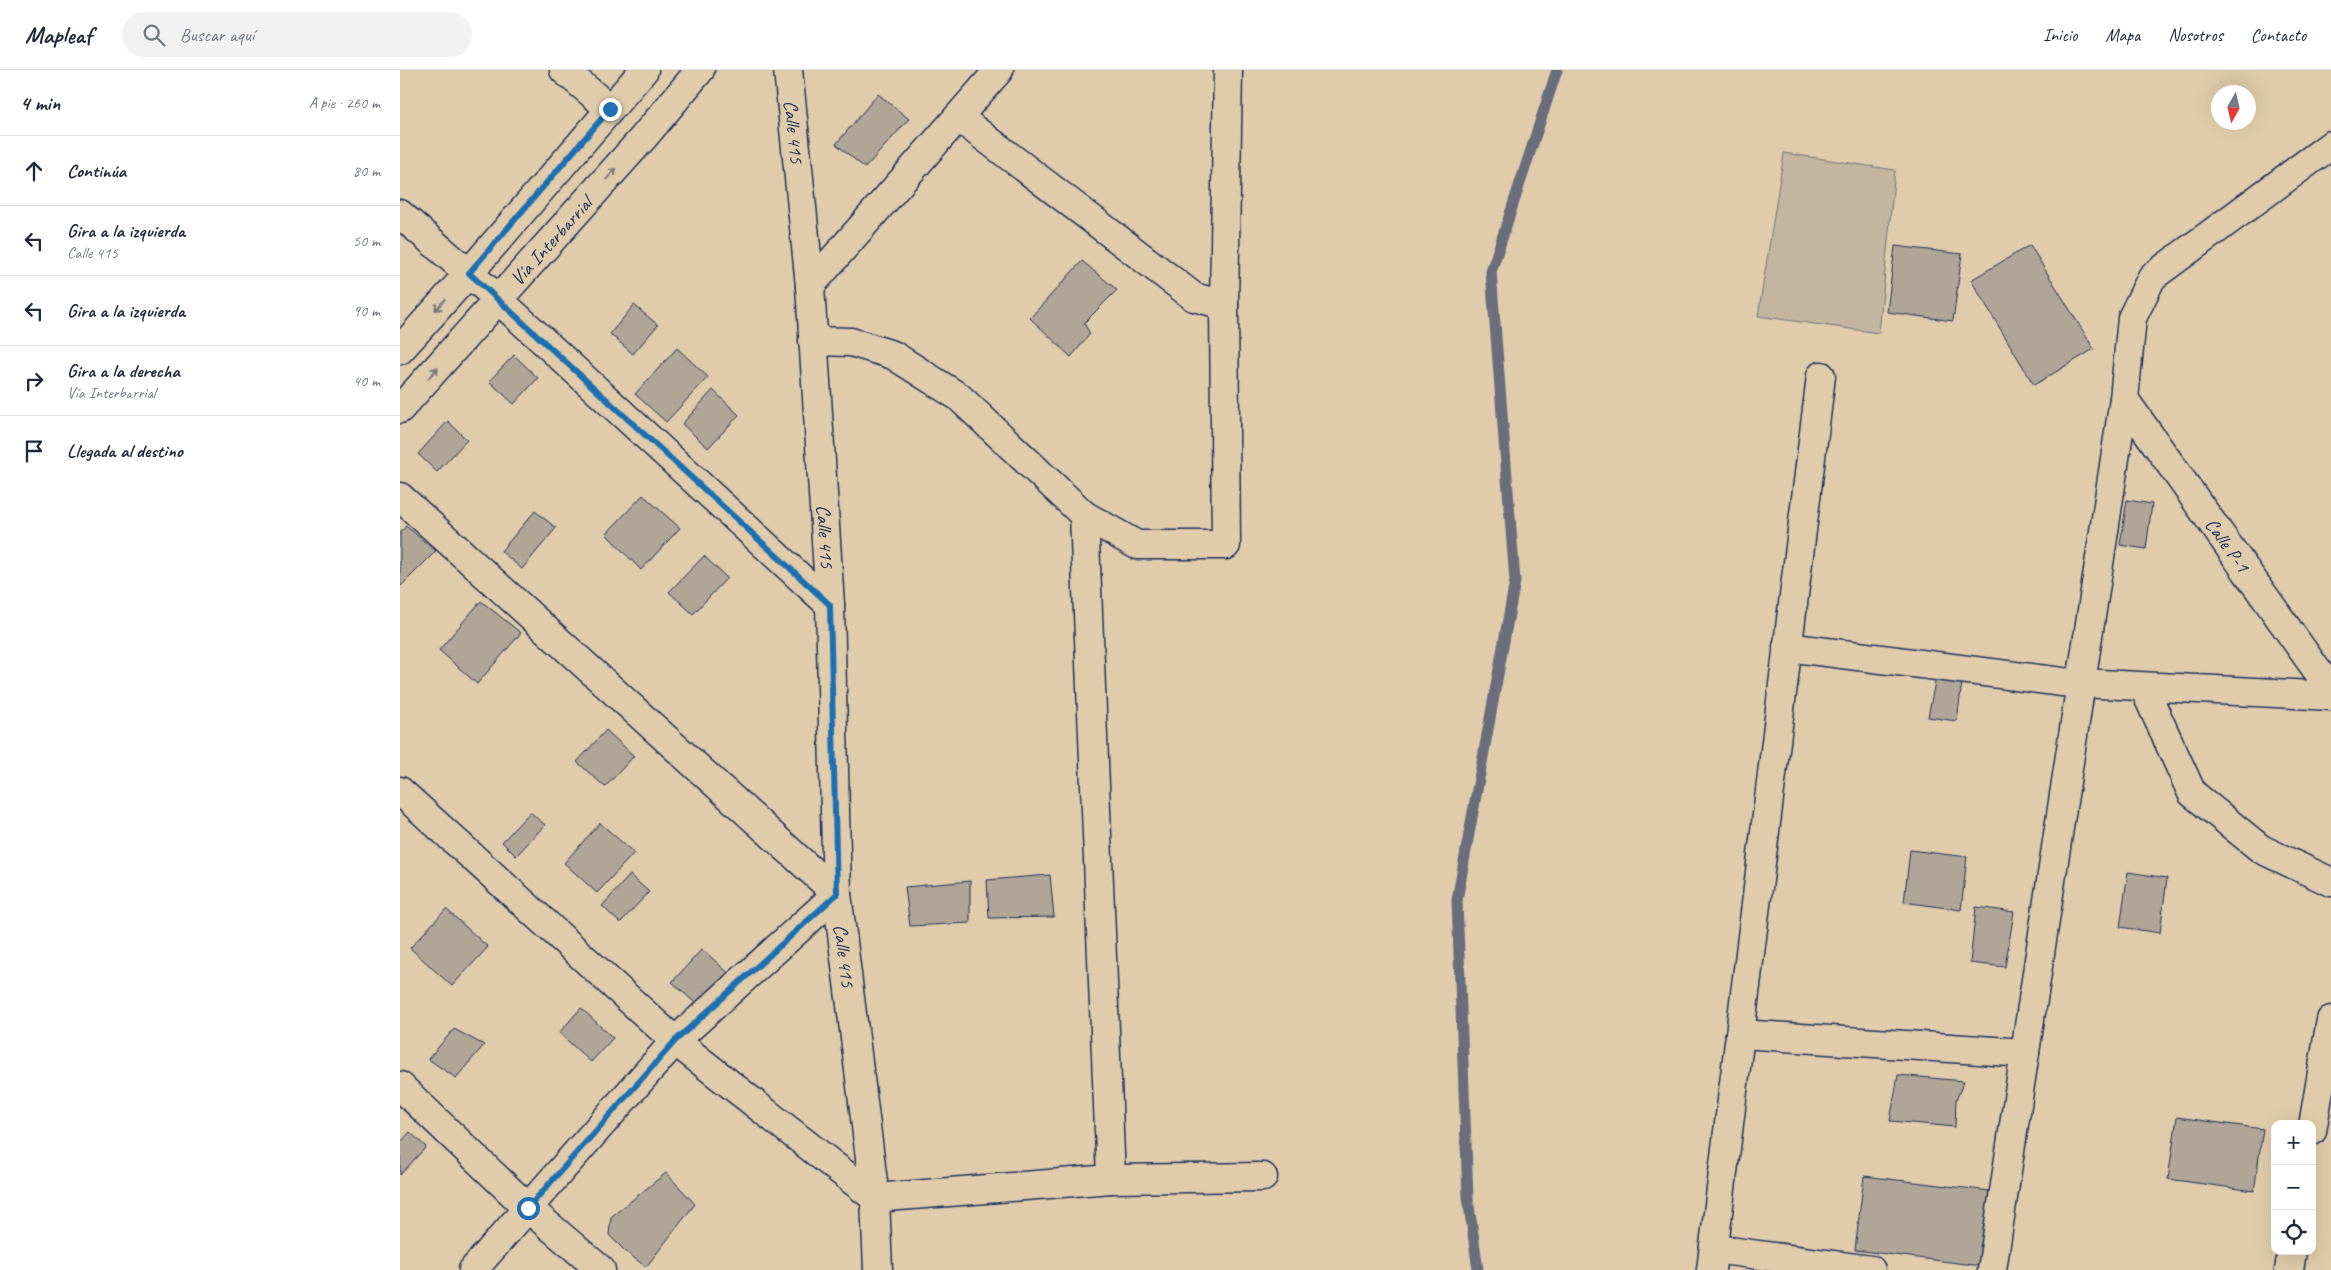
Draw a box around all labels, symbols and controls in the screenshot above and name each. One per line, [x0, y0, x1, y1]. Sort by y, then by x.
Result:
search box [122, 12, 472, 57]
text: Mapleaf [25, 20, 92, 50]
icon: search [140, 21, 168, 49]
text: Buscar aquí [180, 23, 254, 47]
text: Inicio [2043, 24, 2077, 46]
text: Mapa [2105, 24, 2140, 46]
text: Nosotros [2168, 24, 2223, 46]
text: Contacto [2251, 24, 2306, 46]
north arrow [2211, 85, 2256, 130]
text: 4 min [20, 90, 60, 116]
text: A pie · 260 m [309, 93, 380, 113]
route end [599, 98, 622, 121]
street label: Calle 415 [779, 99, 810, 165]
icon: ahead [20, 157, 48, 185]
text: Continúa [67, 159, 126, 183]
text: 80 m [353, 161, 380, 181]
one-way arrow [606, 167, 617, 180]
street label: Vía Interbarrial [505, 188, 600, 290]
text: Gira a la izquierda [67, 219, 185, 243]
icon: left [20, 227, 48, 255]
text: 50 m [353, 231, 380, 251]
text: Calle 415 [67, 243, 118, 263]
icon: left [20, 297, 48, 325]
text: Gira a la izquierda [67, 299, 185, 323]
one-way arrow [435, 299, 446, 312]
text: 90 m [353, 301, 380, 321]
text: Gira a la derecha [67, 359, 180, 383]
one-way arrow [427, 366, 438, 379]
icon: right [20, 367, 48, 395]
text: 40 m [353, 371, 380, 391]
text: Vía Interbarrial [67, 383, 156, 403]
icon: arrive [20, 437, 48, 465]
text: Llegada al destino [67, 439, 183, 463]
street label: Calle 415 [811, 504, 840, 570]
street label: Calle P-1 [2200, 513, 2256, 578]
street label: Calle 415 [828, 923, 861, 990]
map controls [2271, 1120, 2316, 1255]
button: + [2271, 1120, 2316, 1165]
button: − [2271, 1165, 2316, 1210]
route start [517, 1197, 540, 1220]
button: locate [2271, 1210, 2316, 1255]

